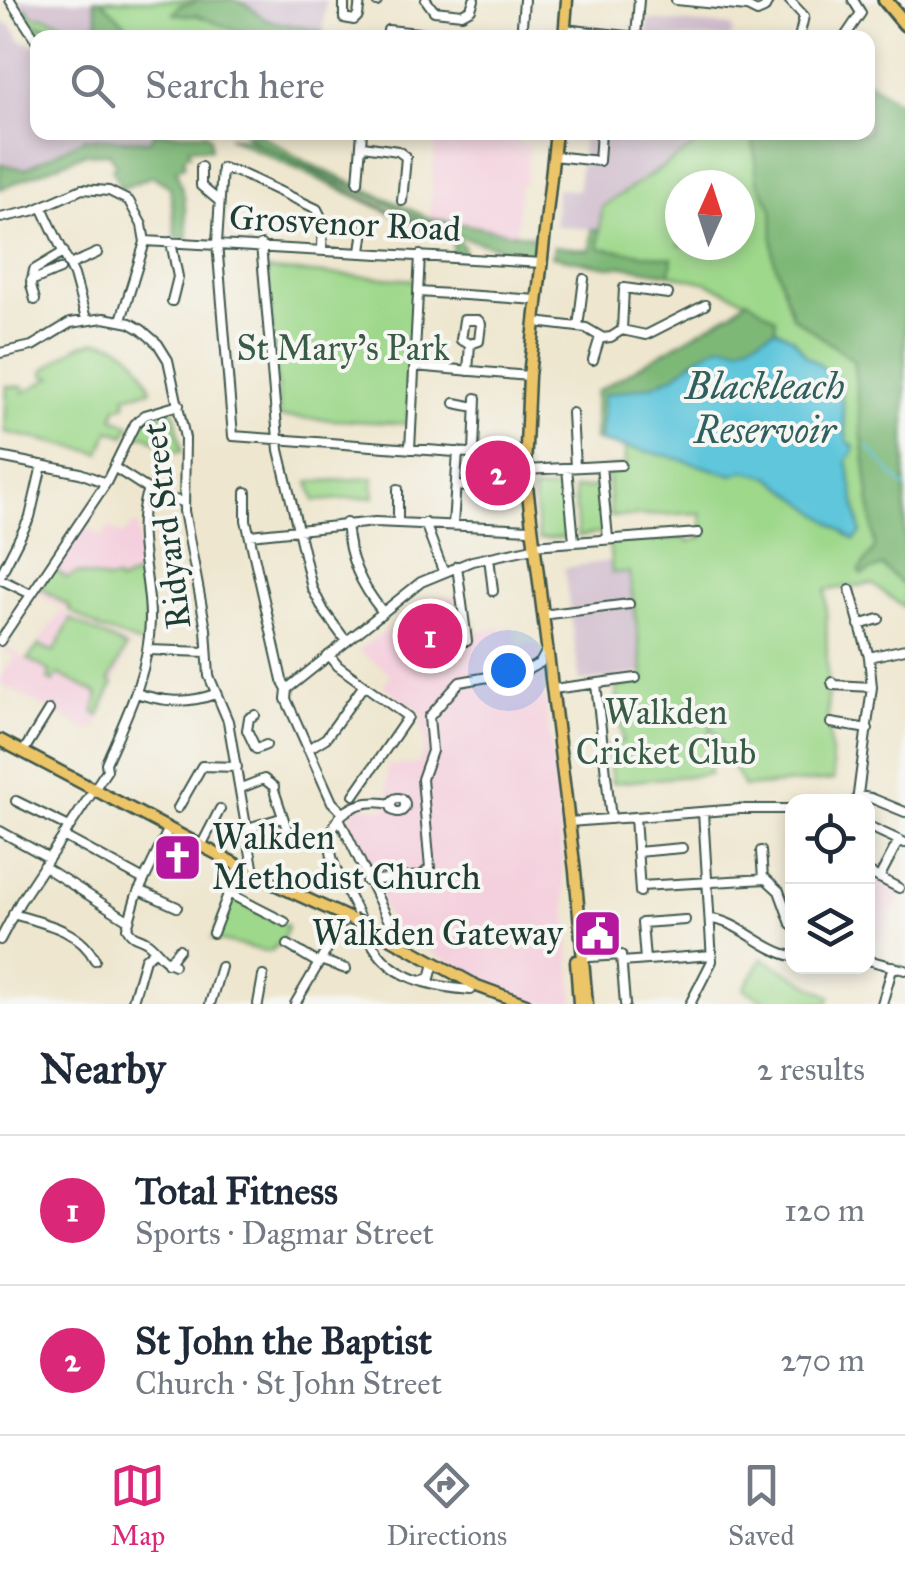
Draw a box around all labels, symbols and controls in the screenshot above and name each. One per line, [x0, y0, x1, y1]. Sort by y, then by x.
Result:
search box [30, 30, 875, 140]
icon: search [65, 58, 120, 113]
text: Search here [145, 62, 325, 108]
north arrow [665, 170, 755, 260]
street label: Grosvenor Road [228, 196, 462, 251]
park label: St Mary's Park [236, 327, 450, 370]
water label: Blackleach Reservoir [683, 363, 845, 453]
street label: Ridyard Street [133, 420, 200, 632]
pin: 2 [466, 436, 530, 510]
pin: 1 [398, 598, 462, 674]
your location [483, 645, 534, 696]
park label: Walkden Cricket Club [576, 691, 756, 774]
map controls [785, 794, 875, 974]
button: locate [785, 794, 875, 884]
place label: Walkden Methodist Church [212, 816, 481, 899]
church icon: Walkden Methodist Church [151, 831, 203, 883]
button: layers [785, 884, 875, 974]
public building icon: Walkden Gateway [572, 907, 624, 959]
place label: Walkden Gateway [312, 912, 564, 955]
text: Nearby [40, 1043, 165, 1095]
text: 2 results [757, 1050, 865, 1089]
text: Total Fitness [135, 1168, 338, 1214]
text: 1 [66, 1191, 79, 1230]
text: 120 m [784, 1191, 865, 1230]
text: Sports · Dagmar Street [135, 1214, 434, 1253]
text: St John the Baptist [135, 1318, 432, 1364]
text: 2 [65, 1341, 80, 1380]
text: 270 m [781, 1341, 865, 1380]
text: Church · St John Street [135, 1364, 442, 1403]
tab: Map [110, 1458, 165, 1553]
tab: Directions [386, 1458, 507, 1553]
tab: Saved [728, 1458, 795, 1553]

